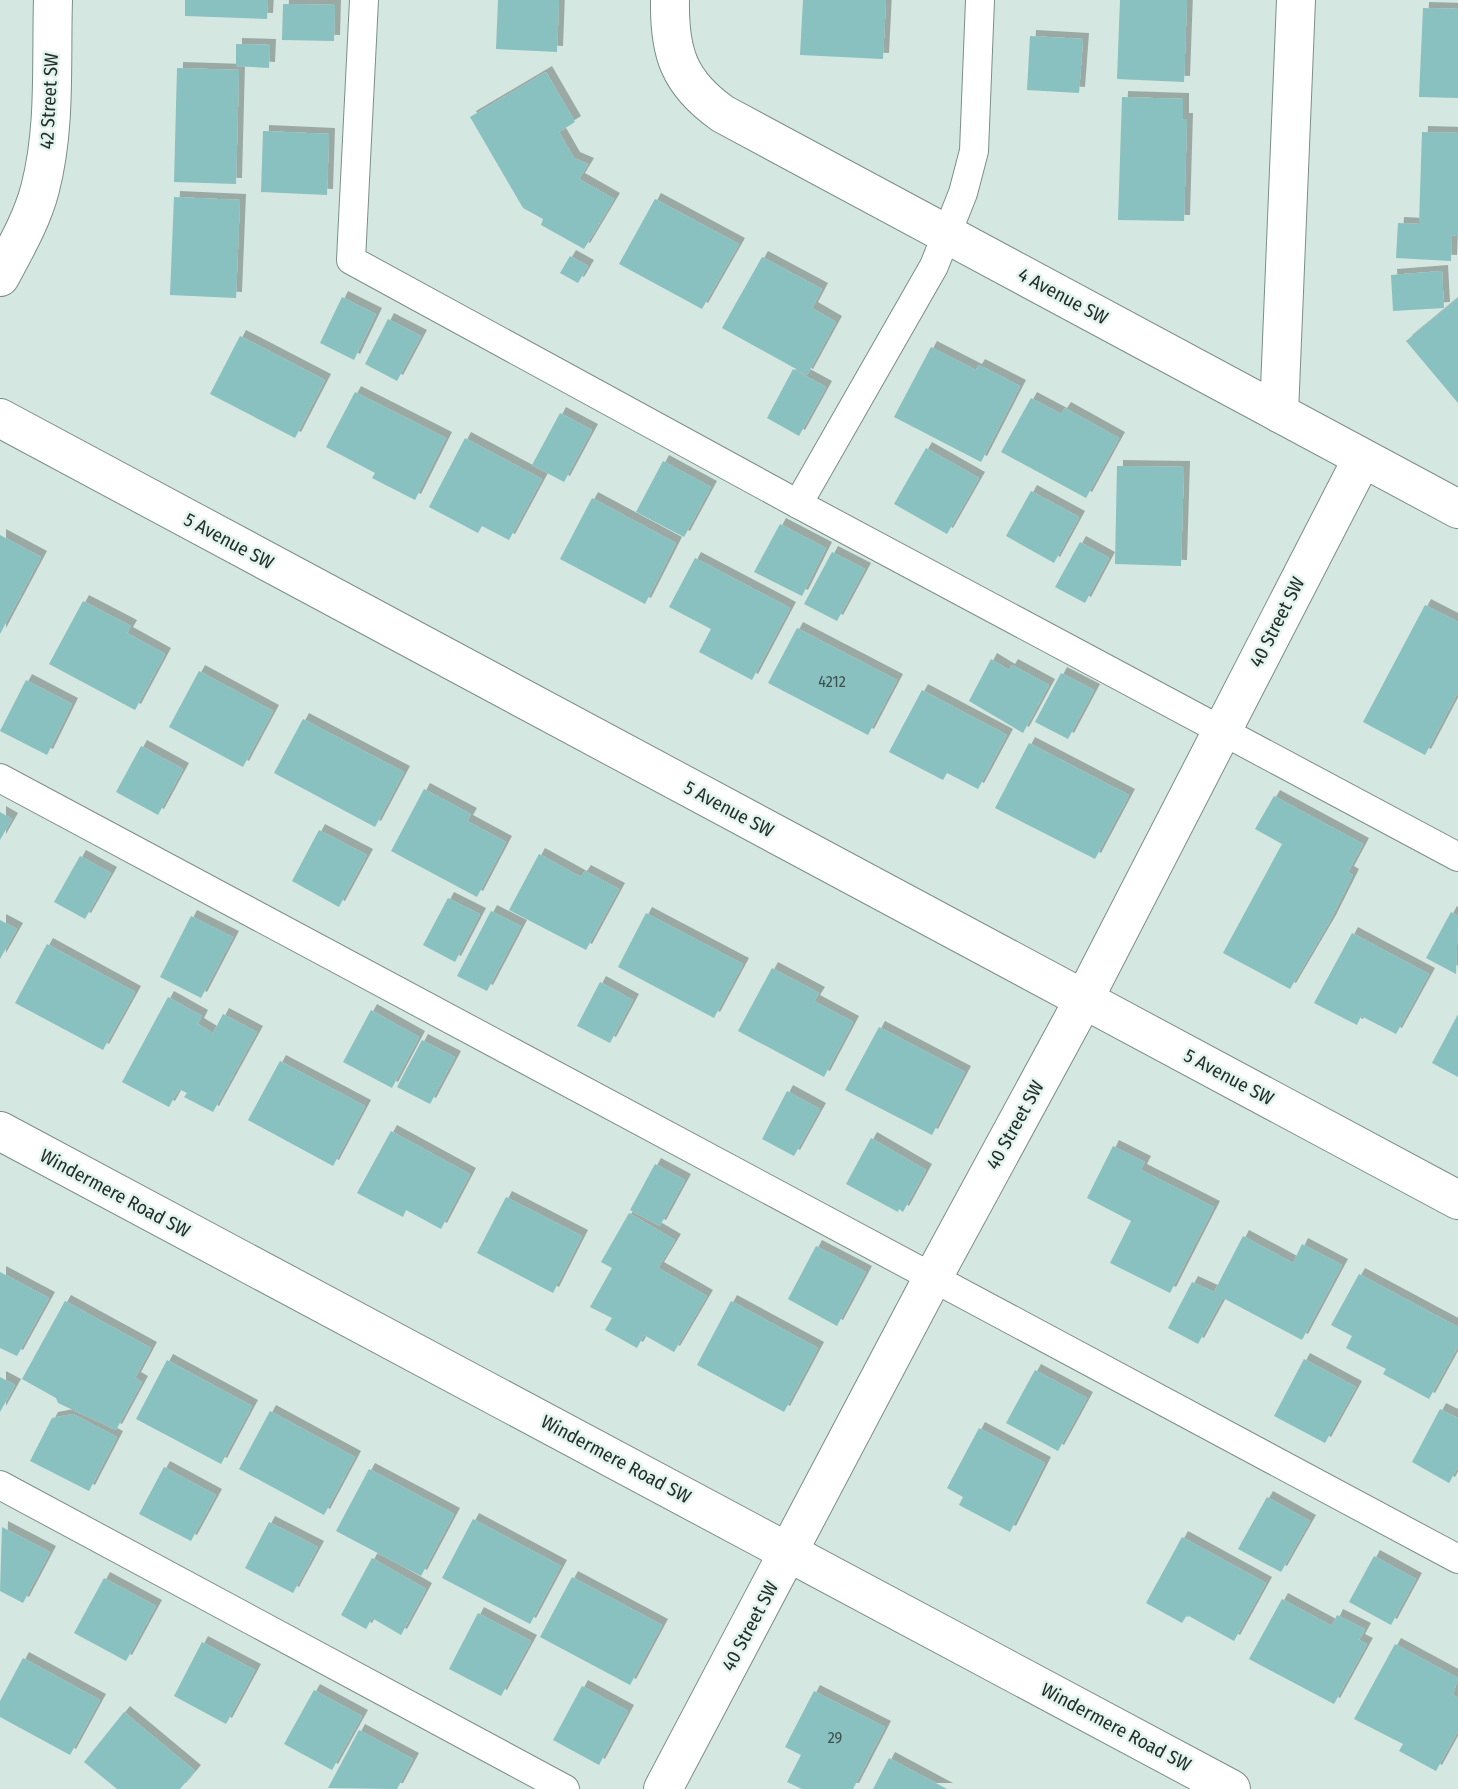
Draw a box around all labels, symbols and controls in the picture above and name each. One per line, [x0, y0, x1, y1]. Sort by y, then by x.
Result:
street label: 42 Street SW [35, 52, 63, 150]
street label: 4 Avenue SW [1014, 263, 1112, 329]
street label: 5 Avenue SW [180, 508, 278, 574]
street label: 40 Street SW [1244, 573, 1310, 671]
house number: 4212 [818, 672, 846, 691]
street label: 5 Avenue SW [680, 776, 778, 842]
street label: 5 Avenue SW [1180, 1044, 1278, 1110]
street label: 40 Street SW [981, 1076, 1049, 1174]
street label: Windermere Road SW [36, 1144, 194, 1242]
street label: Windermere Road SW [537, 1410, 695, 1508]
street label: 40 Street SW [717, 1577, 783, 1675]
street label: Windermere Road SW [1037, 1678, 1195, 1776]
house number: 29 [828, 1728, 843, 1747]

